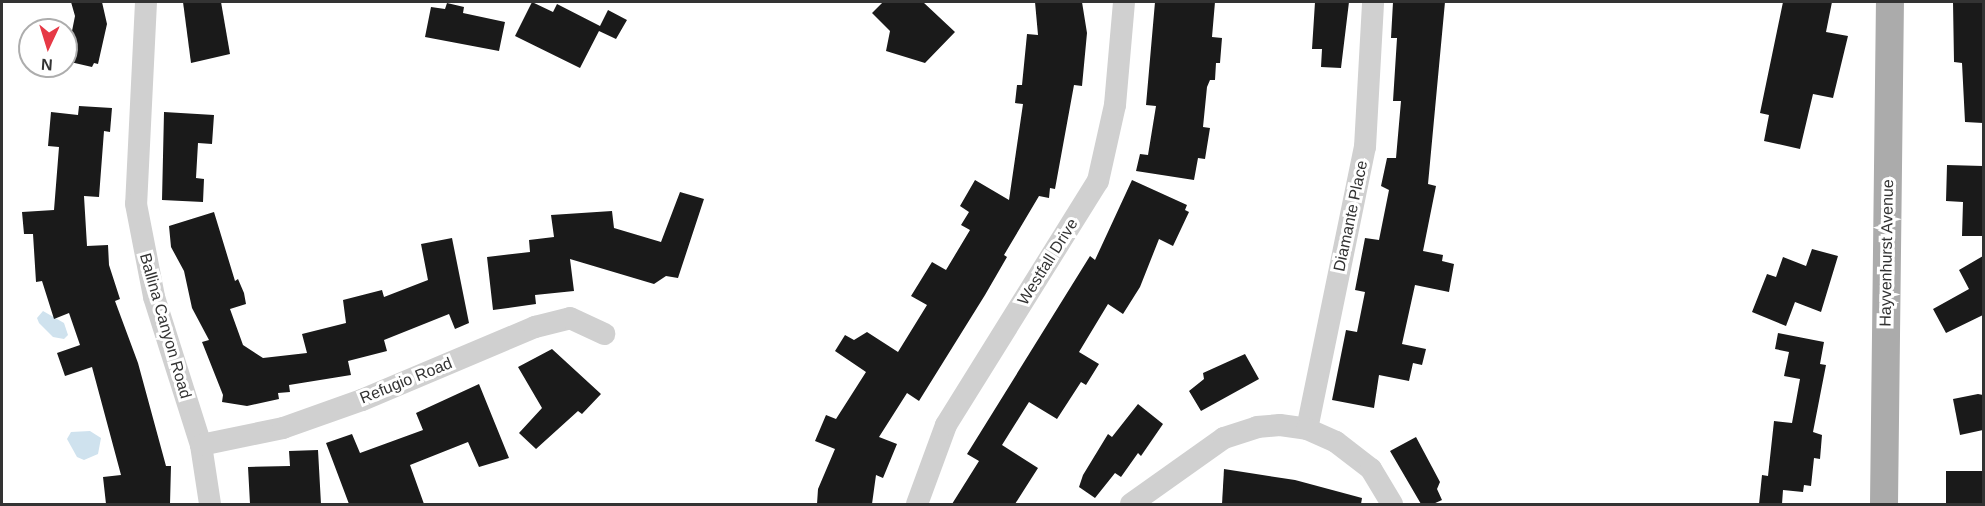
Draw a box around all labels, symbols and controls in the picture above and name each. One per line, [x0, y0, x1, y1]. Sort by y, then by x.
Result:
north arrow [18, 18, 78, 78]
text: N [40, 56, 53, 73]
street label: Diamante Place [1330, 159, 1372, 273]
street label: Hayvenhurst Avenue [1876, 179, 1898, 327]
street label: Westfall Drive [1014, 215, 1082, 309]
street label: Ballina Canyon Road [135, 251, 195, 401]
street label: Refugio Road [357, 354, 455, 408]

